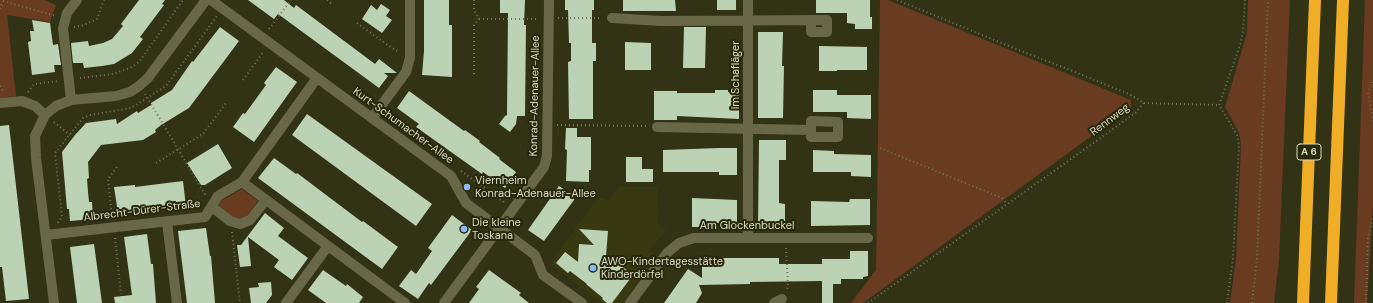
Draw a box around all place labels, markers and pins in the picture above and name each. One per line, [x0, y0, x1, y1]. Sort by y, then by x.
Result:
place label: Viernheim Konrad-Adenauer-Allee [475, 174, 596, 200]
marker: Viernheim Konrad-Adenauer-Allee [462, 182, 472, 192]
place label: Die kleine Toskana [472, 216, 521, 242]
marker: Die kleine Toskana [459, 224, 469, 234]
place label: AWO-Kindertagesstätte Kinderdörfel [601, 255, 723, 281]
marker: AWO-Kindertagesstätte Kinderdörfel [588, 263, 598, 273]

